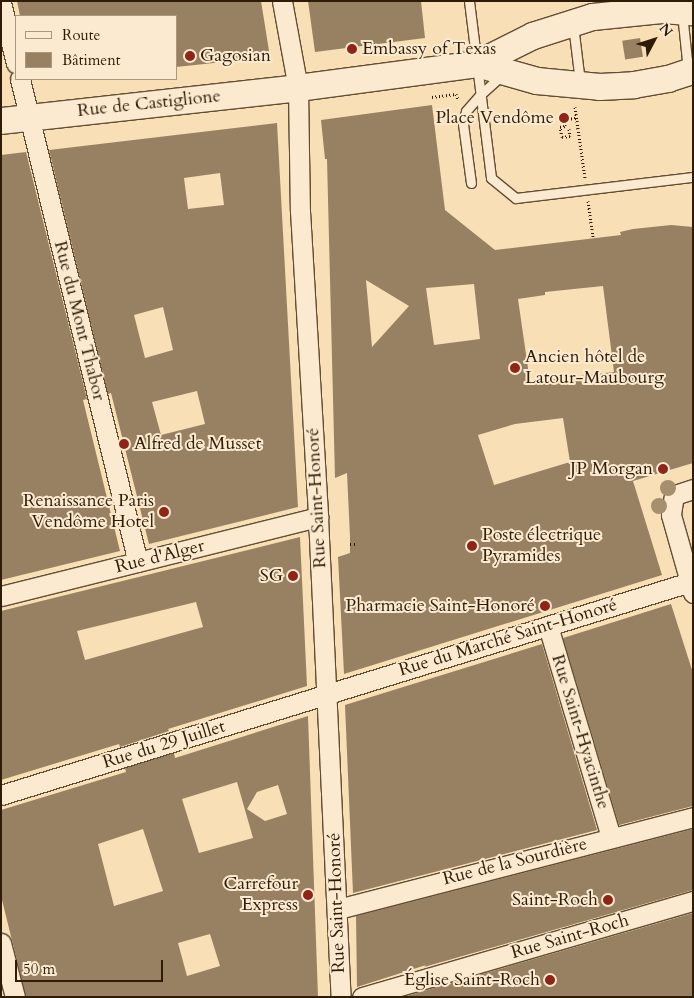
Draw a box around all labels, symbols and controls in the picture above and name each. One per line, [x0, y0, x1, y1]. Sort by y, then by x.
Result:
legend [15, 15, 178, 80]
north arrow [629, 15, 679, 65]
text: N [655, 19, 677, 41]
text: Route [62, 25, 100, 45]
place label: Embassy of Texas [362, 38, 496, 60]
marker: Embassy of Texas [346, 43, 358, 55]
place label: Gagosian [200, 45, 271, 67]
text: Bâtiment [62, 50, 120, 70]
marker: Gagosian [184, 50, 196, 62]
street label: Rue de Castiglione [76, 86, 222, 122]
place label: Place Vendôme [435, 107, 554, 129]
marker: Place Vendôme [558, 112, 570, 124]
street label: Rue du Mont Thabor [49, 239, 109, 403]
place label: Ancien hôtel de Latour-Maubourg [525, 347, 664, 389]
marker: Ancien hôtel de Latour-Maubourg [509, 362, 521, 374]
street label: Rue Saint-Honoré [303, 427, 331, 569]
place label: Alfred de Musset [134, 433, 261, 455]
marker: Alfred de Musset [118, 438, 130, 450]
place label: JP Morgan [570, 458, 653, 480]
marker: JP Morgan [657, 463, 669, 475]
place label: Renaissance Paris Vendôme Hotel [23, 491, 154, 534]
marker: Renaissance Paris Vendôme Hotel [158, 506, 170, 518]
place label: Poste électrique Pyramides [482, 525, 601, 568]
street label: Rue d'Alger [113, 535, 207, 579]
marker: Poste électrique Pyramides [466, 540, 478, 552]
place label: SG [260, 565, 283, 587]
marker: SG [287, 570, 299, 582]
street label: Rue du Marché Saint-Honoré [396, 594, 620, 682]
place label: Pharmacie Saint-Honoré [346, 595, 535, 617]
marker: Pharmacie Saint-Honoré [539, 600, 551, 612]
street label: Rue Saint-Hyacinthe [546, 652, 614, 812]
street label: Rue du 29 Juillet [100, 716, 228, 774]
street label: Rue Saint-Honoré [324, 832, 350, 974]
street label: Rue de la Sourdière [441, 834, 589, 890]
place label: Carrefour Express [223, 874, 298, 916]
marker: Carrefour Express [302, 889, 314, 901]
place label: Saint-Roch [512, 889, 598, 911]
marker: Saint-Roch [602, 894, 614, 906]
street label: Rue Saint-Roch [509, 910, 631, 964]
scale bar [18, 950, 165, 982]
text: 50 m [23, 959, 55, 979]
place label: Église Saint-Roch [404, 969, 540, 991]
marker: Église Saint-Roch [544, 974, 556, 986]

